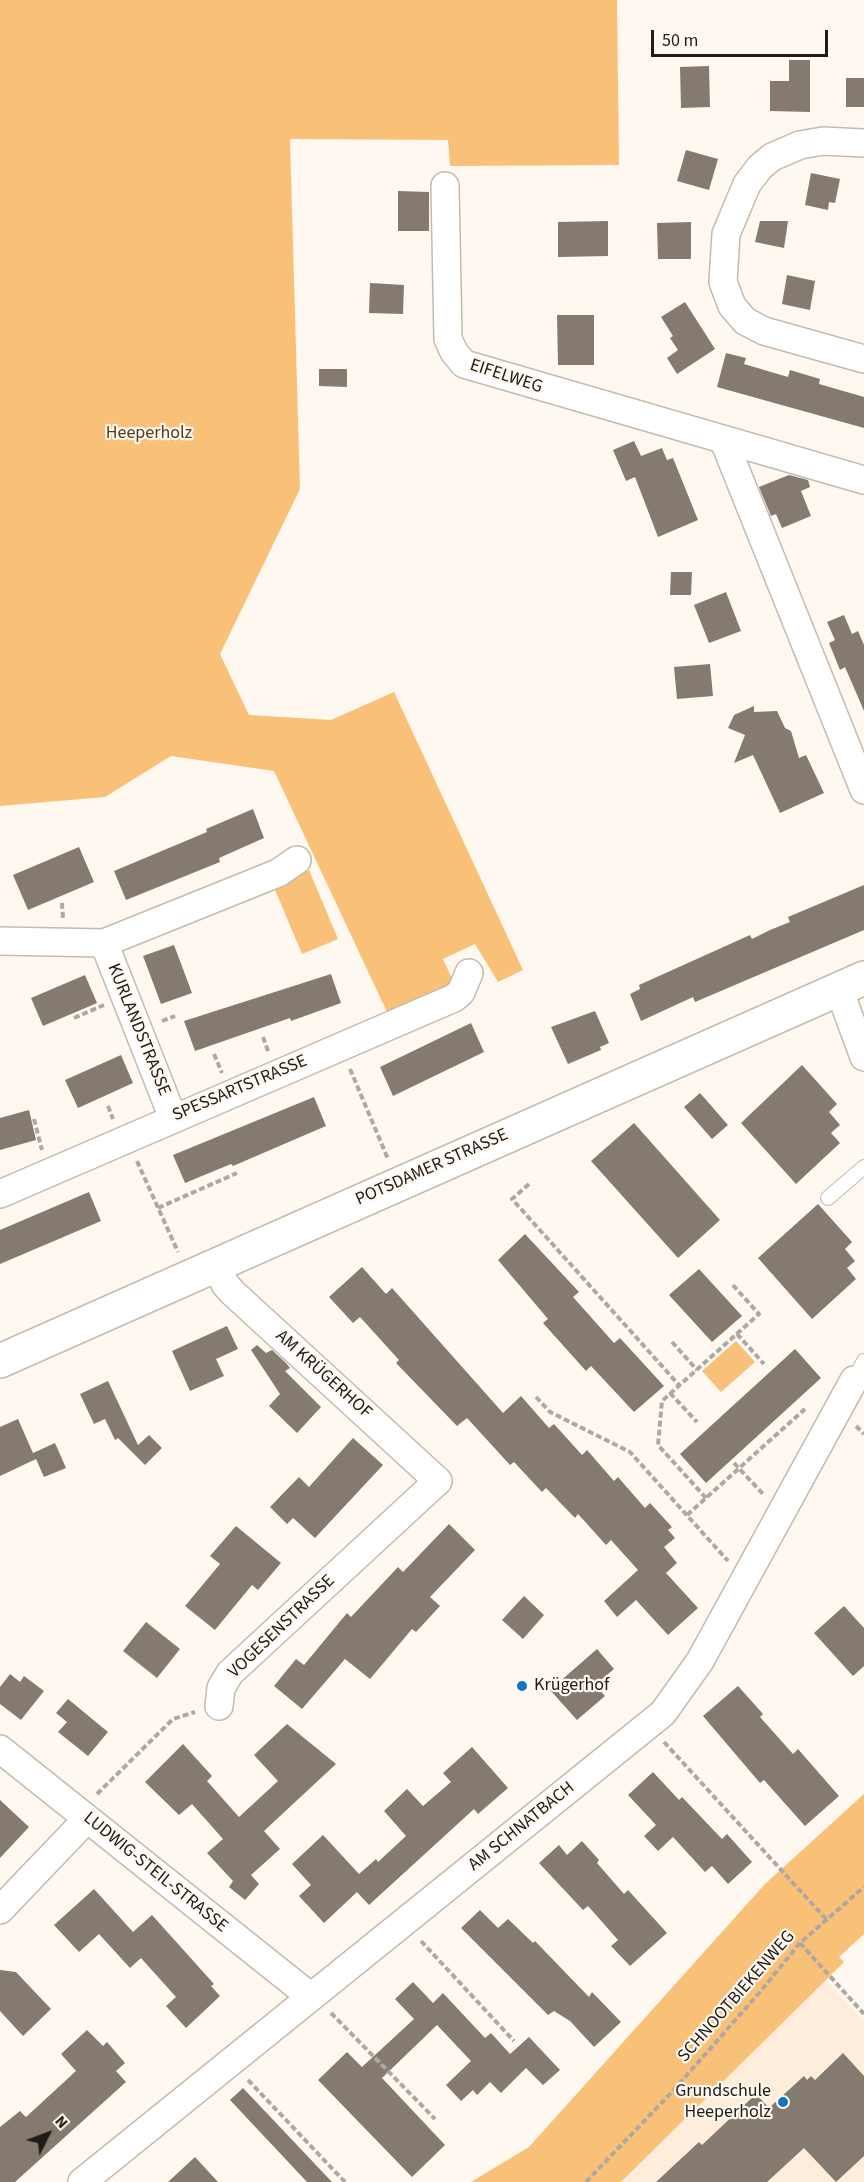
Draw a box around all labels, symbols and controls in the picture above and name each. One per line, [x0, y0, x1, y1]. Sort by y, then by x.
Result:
scale bar [654, 18, 831, 56]
text: 50 m [662, 28, 698, 53]
street label: EIFELWEG [467, 355, 545, 399]
park label: Heeperholz [106, 423, 192, 445]
street label: KURLANDSTRASSE [102, 961, 174, 1099]
street label: SPESSARTSTRASSE [169, 1051, 311, 1127]
street label: POTSDAMER STRASSE [352, 1125, 512, 1211]
street label: AM KRÜGERHOF [270, 1326, 376, 1424]
street label: VOGESENSTRASSE [224, 1571, 340, 1683]
place label: Krügerhof [534, 1675, 609, 1697]
marker: Krügerhof [515, 1679, 529, 1693]
street label: AM SCHNATBACH [465, 1778, 579, 1876]
street label: LUDWIG-STEIL-STRASSE [78, 1808, 232, 1938]
street label: SCHNOOTBIEKENWEG [674, 1927, 800, 2067]
place label: Grundschule Heeperholz [675, 2081, 771, 2124]
marker: Grundschule Heeperholz [776, 2095, 790, 2109]
north arrow [18, 2104, 78, 2164]
text: N [50, 2111, 73, 2133]

